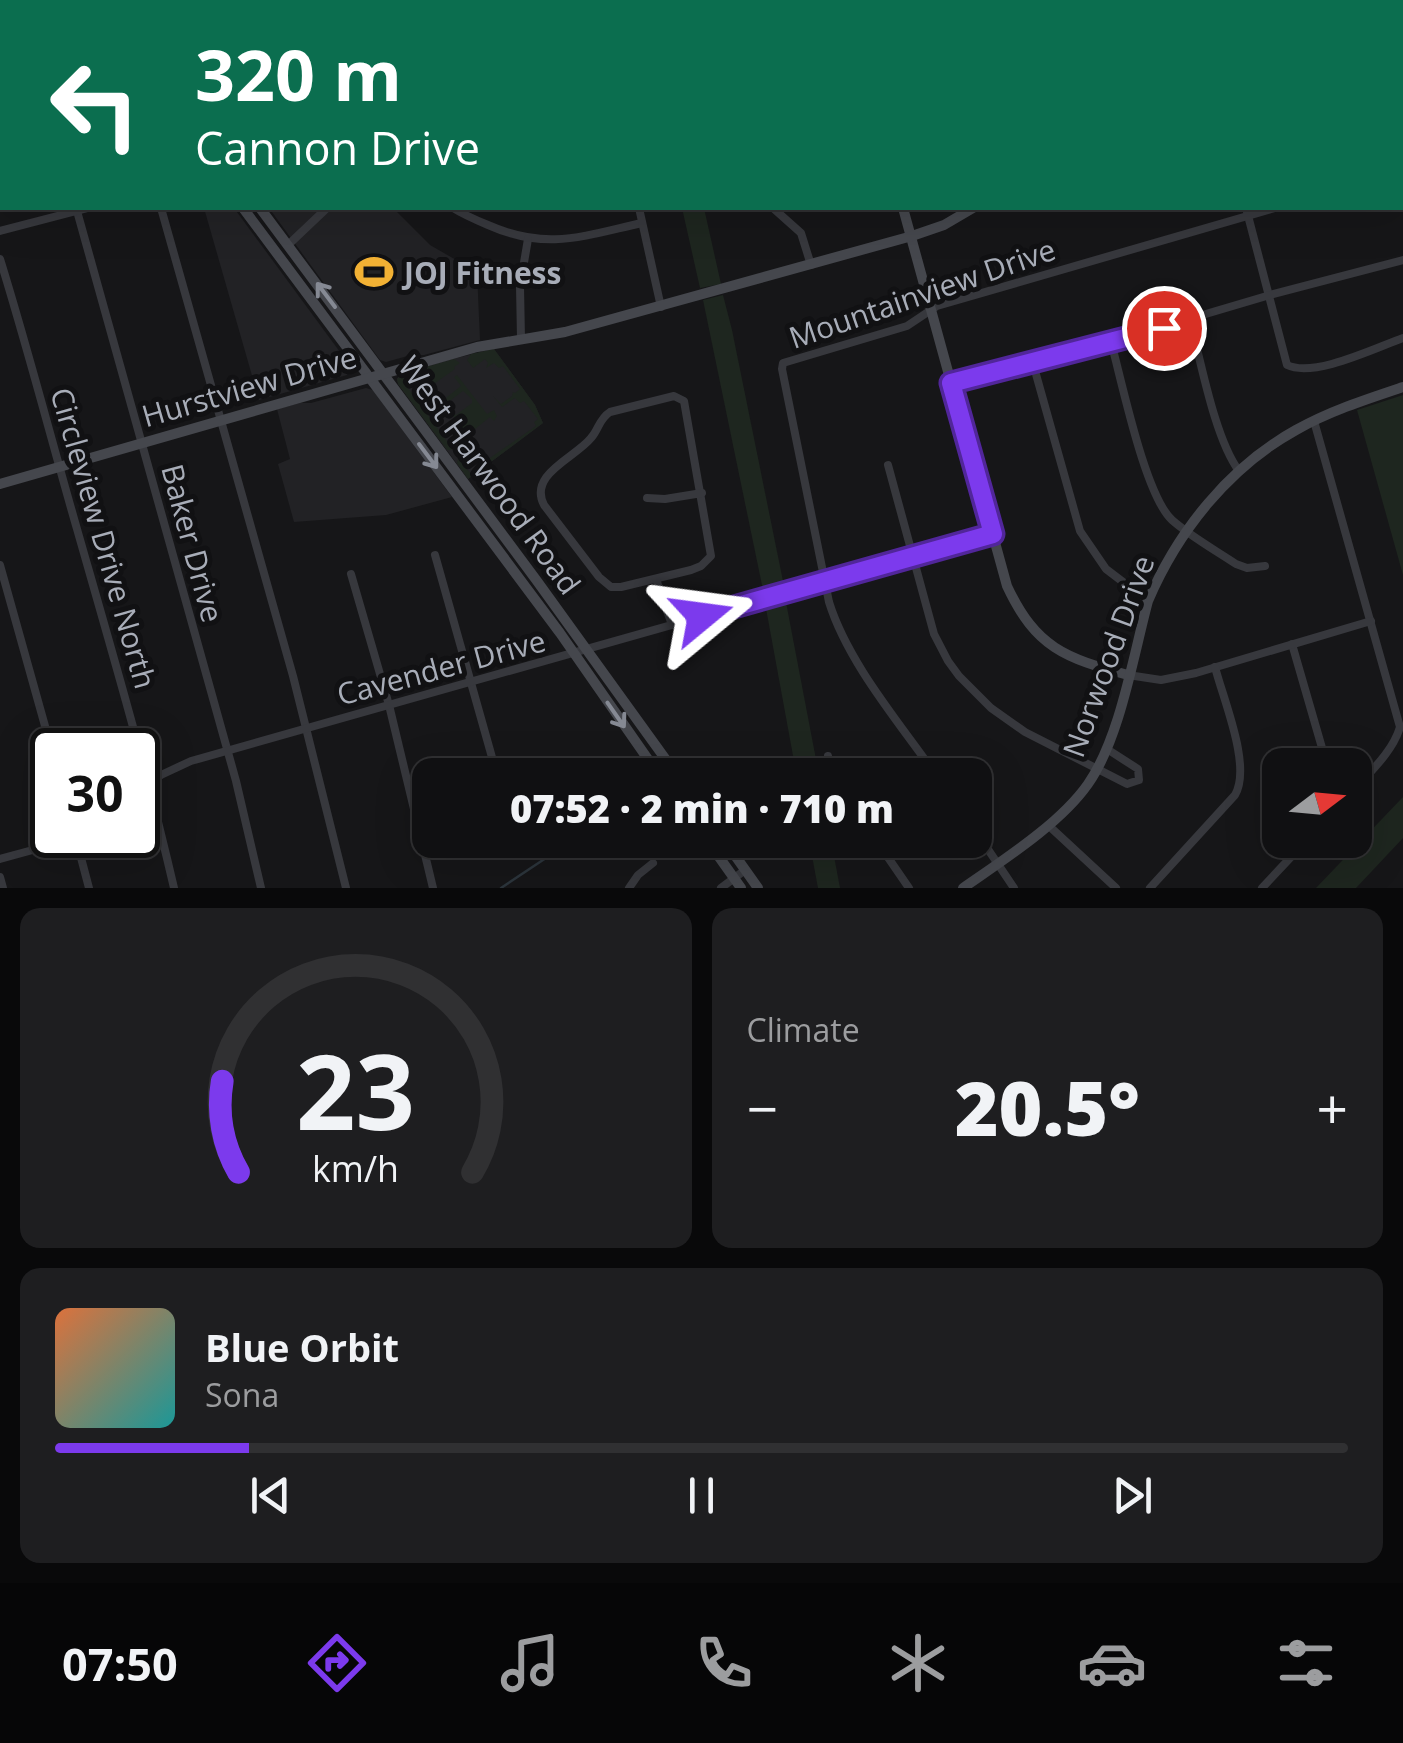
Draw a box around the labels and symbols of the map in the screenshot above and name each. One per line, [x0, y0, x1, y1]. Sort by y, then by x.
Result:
street label: Mountainview Drive [783, 228, 1061, 358]
sports icon: JOJ Fitness [353, 251, 395, 293]
place label: JOJ Fitness [401, 252, 561, 293]
one-way arrow [315, 282, 336, 309]
pin [1122, 286, 1207, 371]
street label: Hurstview Drive [137, 336, 361, 436]
street label: West Harwood Road [390, 347, 590, 603]
street label: Circleview Drive North [41, 383, 167, 693]
one-way arrow [417, 442, 438, 469]
street label: Baker Drive [152, 459, 234, 627]
street label: Norwood Drive [1053, 549, 1163, 763]
position arrow [650, 564, 754, 668]
street label: Cavender Drive [332, 619, 550, 715]
one-way arrow [605, 700, 626, 728]
speed limit sign: 30 [30, 728, 160, 858]
north arrow [1262, 748, 1372, 858]

